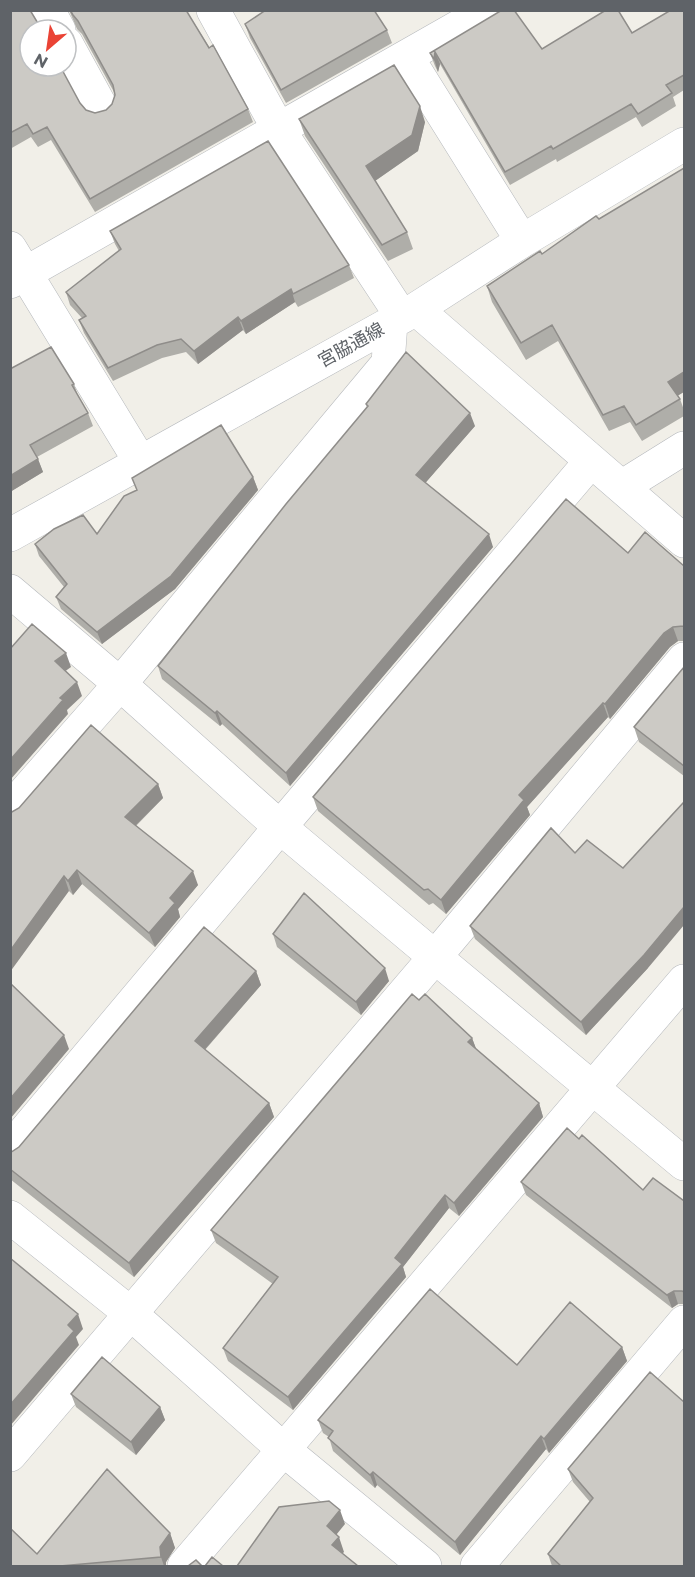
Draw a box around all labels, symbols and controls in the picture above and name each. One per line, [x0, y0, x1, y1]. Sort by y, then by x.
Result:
north arrow [18, 18, 78, 78]
text: N [31, 49, 51, 72]
street label: 宮脇通線 [314, 318, 388, 372]

